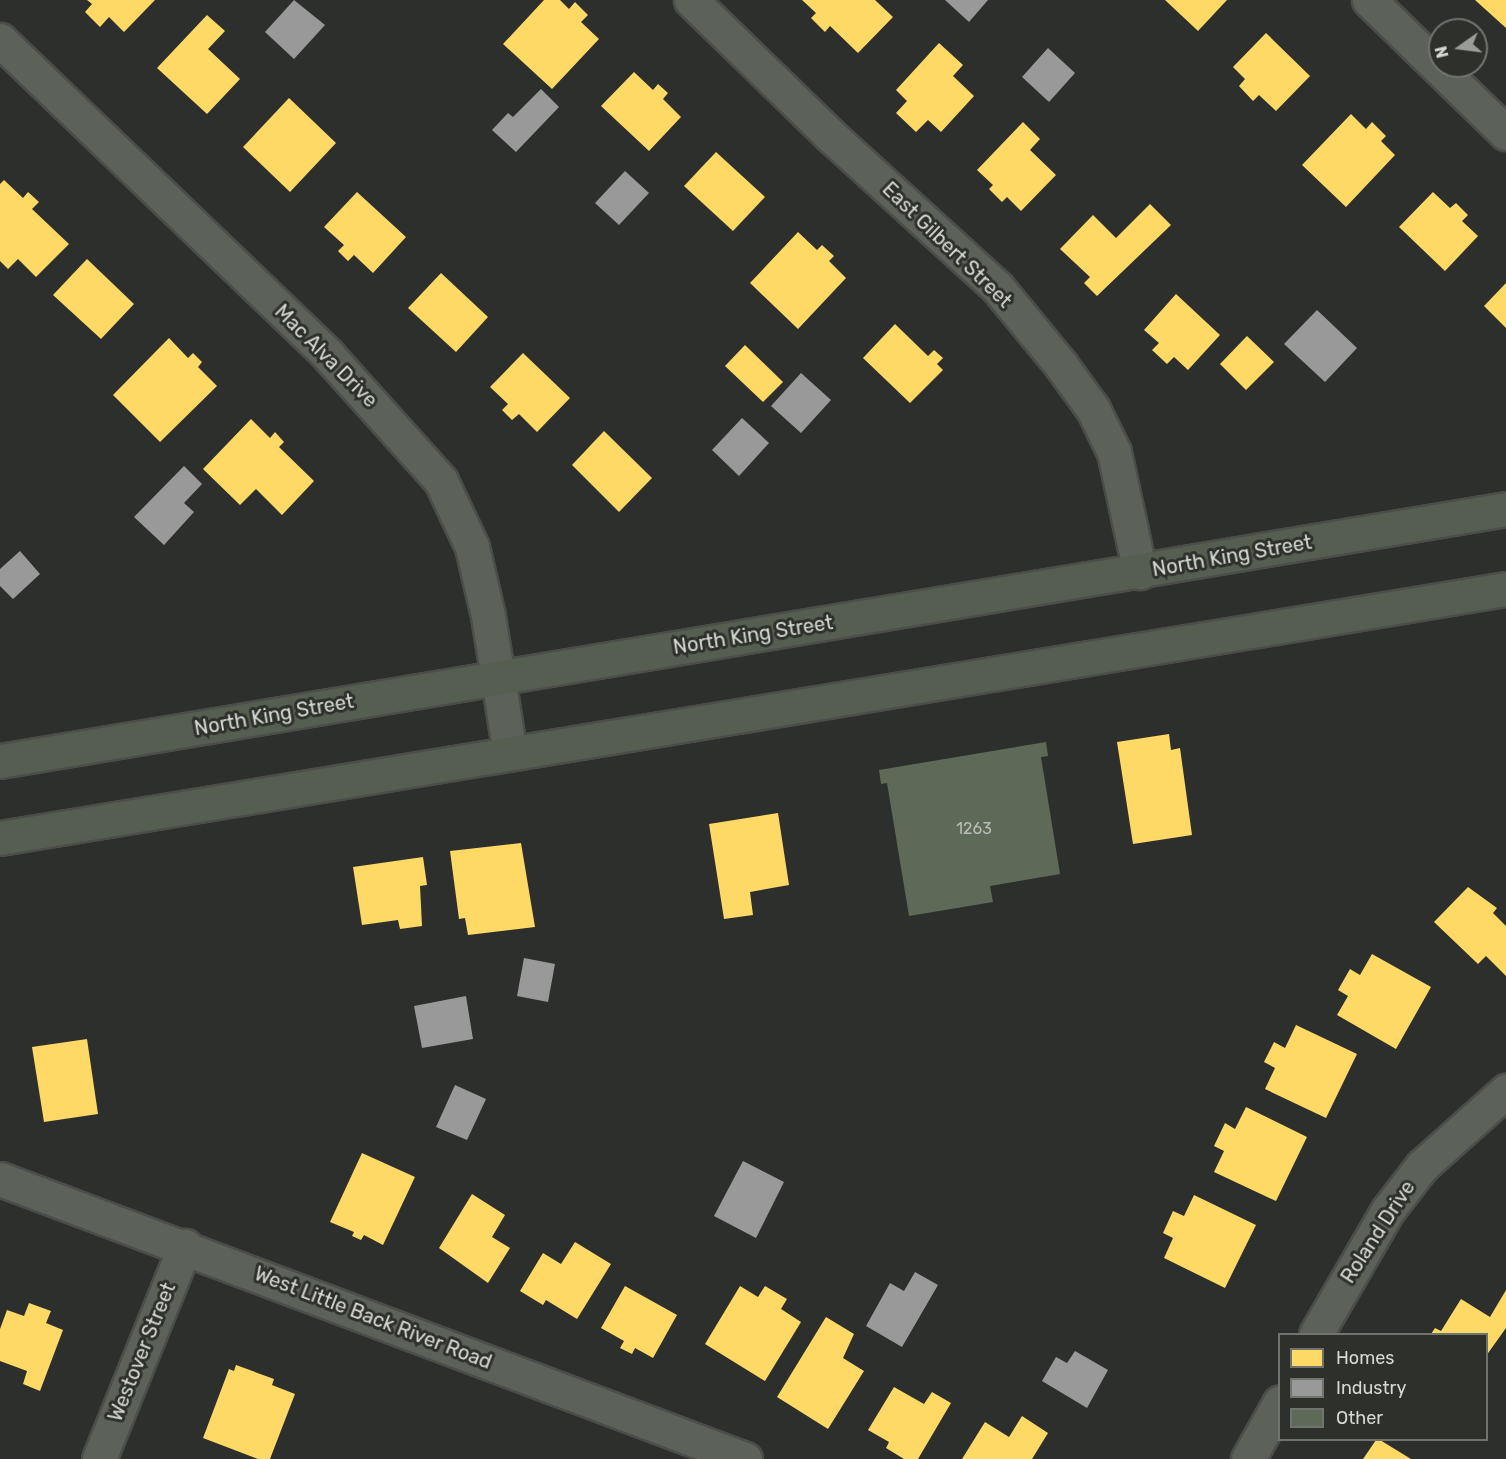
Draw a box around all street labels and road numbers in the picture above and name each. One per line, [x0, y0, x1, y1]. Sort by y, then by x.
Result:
street label: East Gilbert Street [877, 177, 1017, 313]
street label: Mac Alva Drive [269, 299, 383, 413]
street label: North King Street [1150, 530, 1314, 582]
street label: North King Street [671, 611, 835, 659]
street label: North King Street [192, 689, 356, 741]
street label: Roland Drive [1336, 1176, 1420, 1288]
street label: West Little Back River Road [251, 1261, 495, 1375]
street label: Westover Street [103, 1279, 181, 1425]

